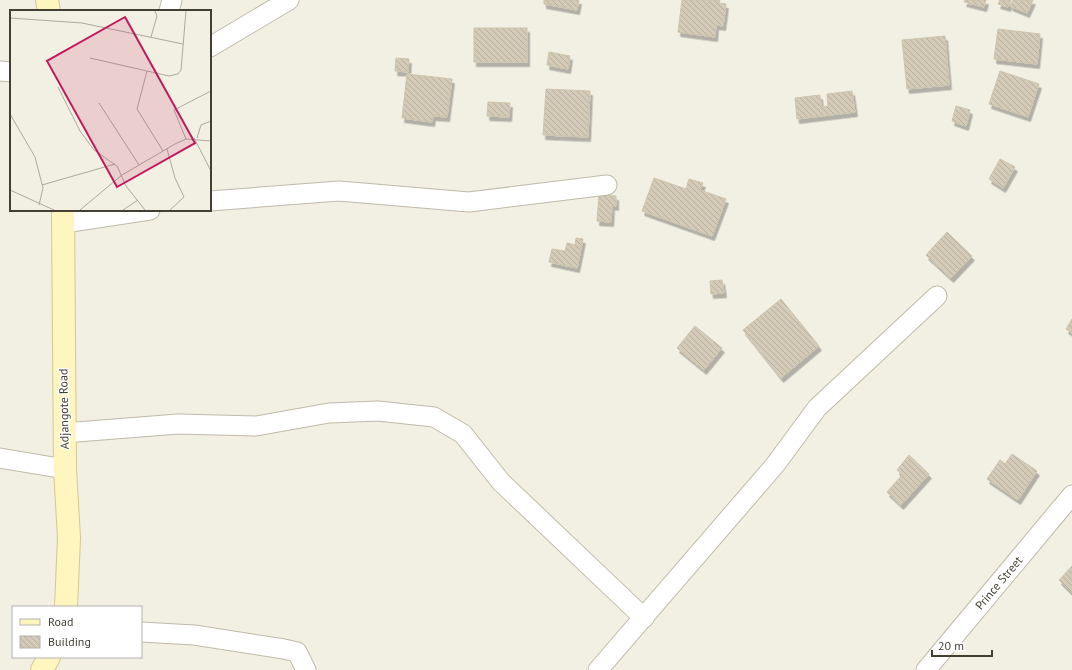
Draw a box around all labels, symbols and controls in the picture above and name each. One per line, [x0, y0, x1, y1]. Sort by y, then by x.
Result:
inset map [10, 10, 211, 211]
street label: Adjangote Road [55, 369, 72, 449]
street label: Prince Street [972, 553, 1025, 612]
legend [12, 606, 142, 658]
text: Road [48, 614, 73, 629]
scale bar [932, 632, 992, 658]
text: Building [48, 634, 91, 649]
text: 20 m [938, 638, 964, 653]

